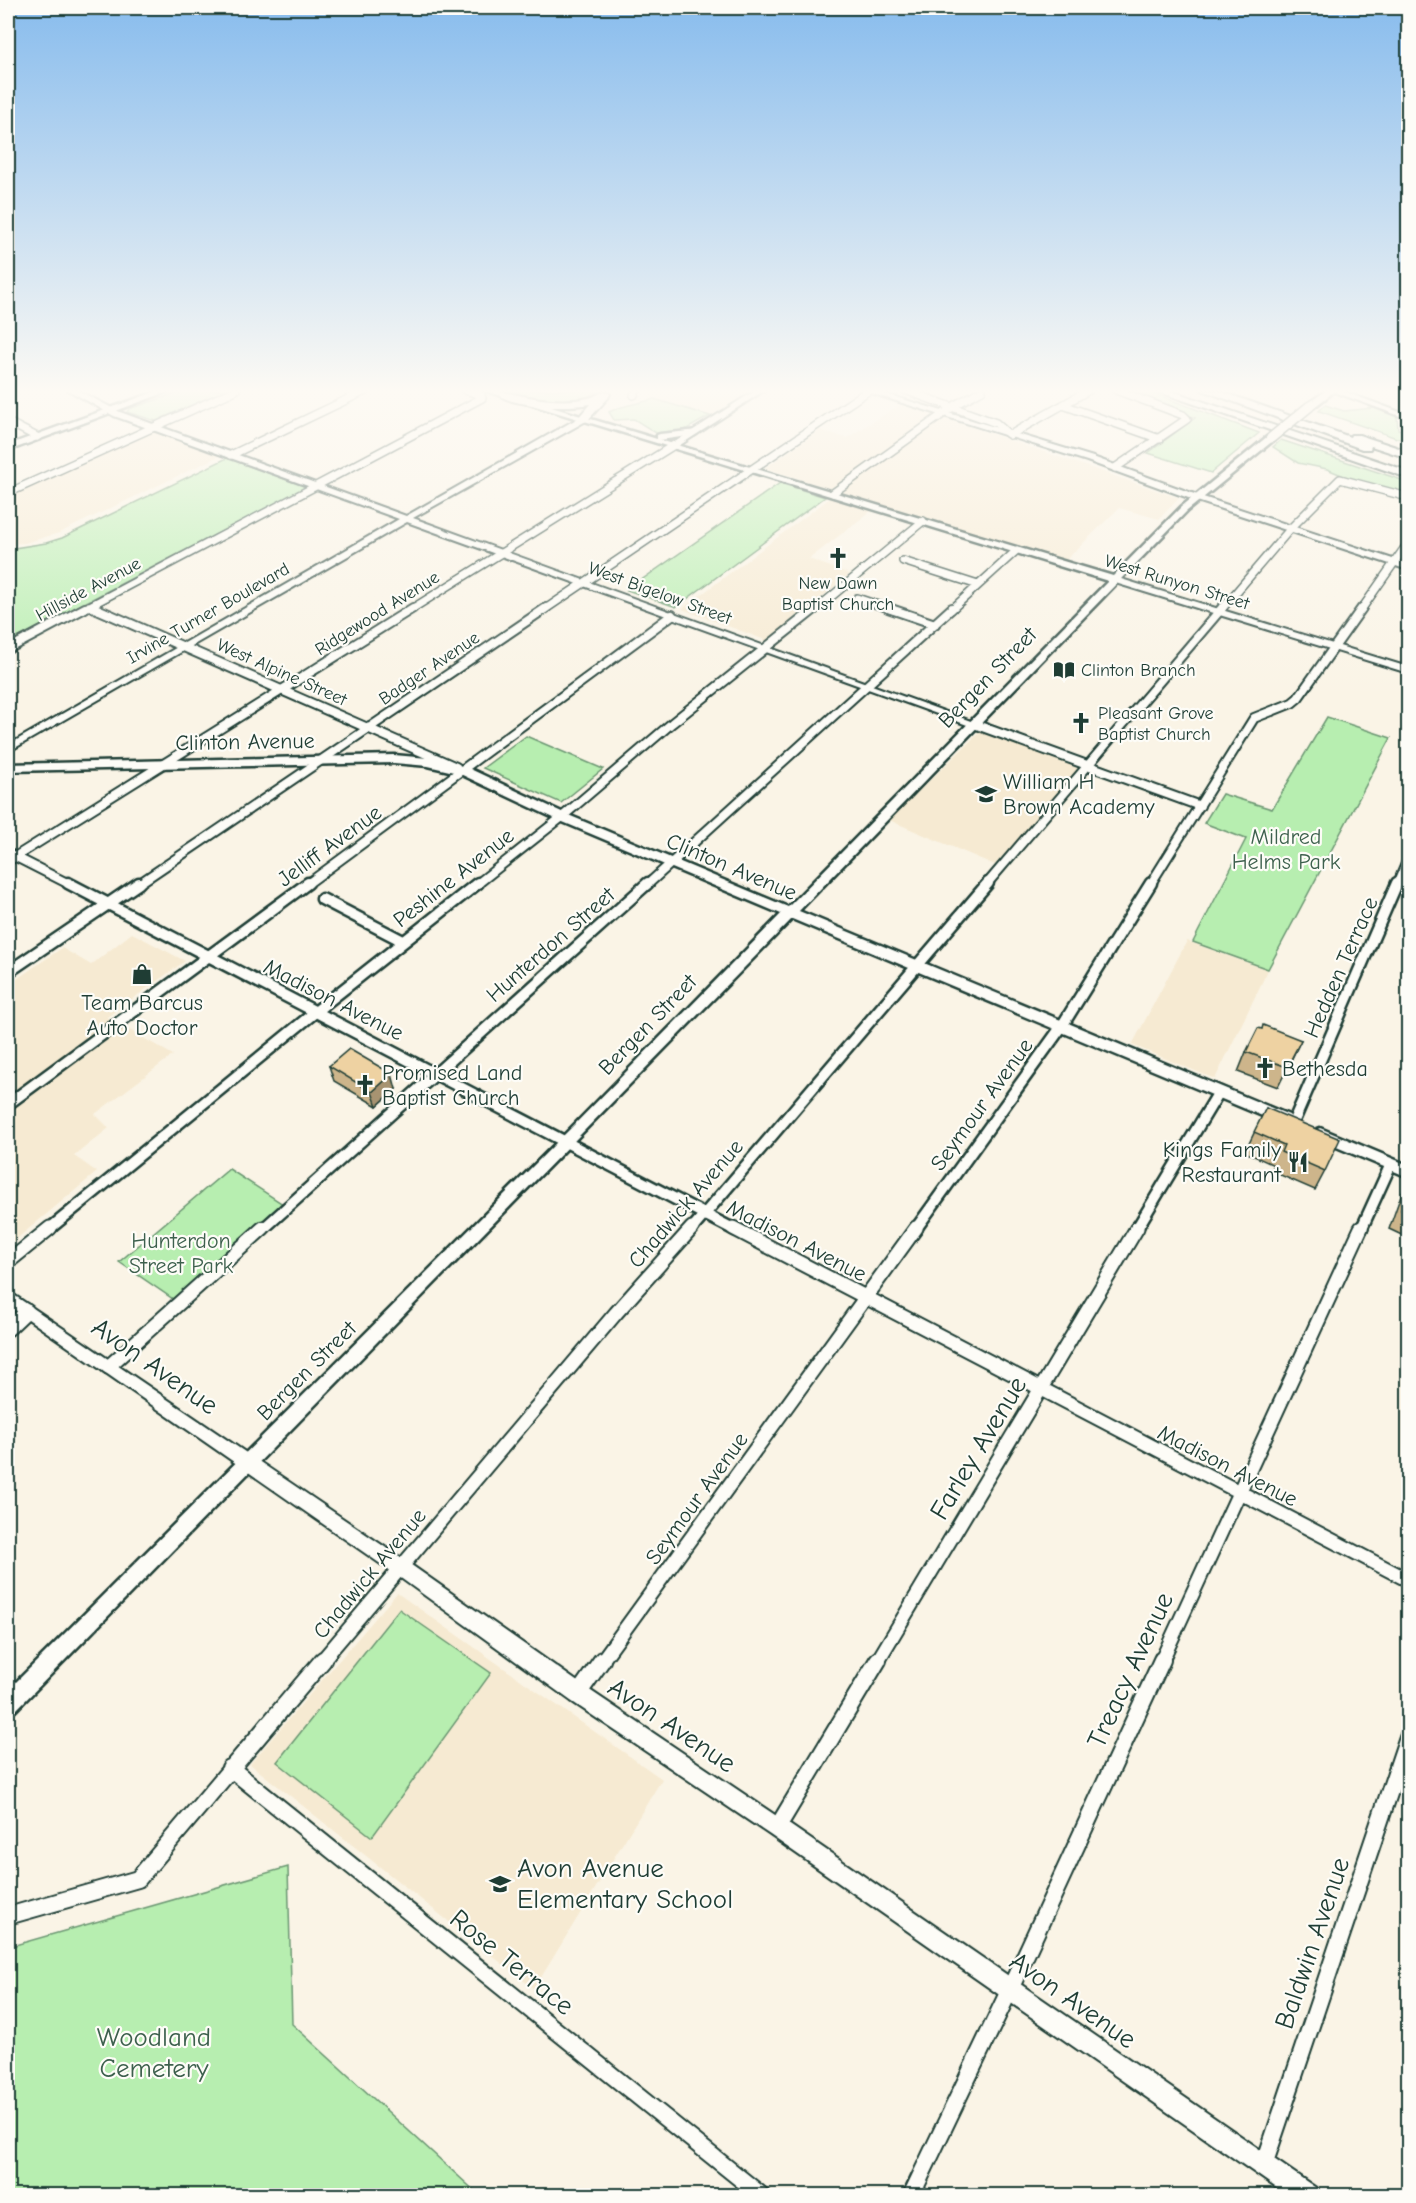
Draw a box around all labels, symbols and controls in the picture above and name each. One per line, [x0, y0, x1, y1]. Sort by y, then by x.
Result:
church icon: New Dawn Baptist Church [826, 546, 850, 570]
street label: West Runyon Street [1102, 550, 1253, 615]
street label: Hillside Avenue [32, 553, 144, 626]
street label: Irvine Turner Boulevard [123, 558, 293, 669]
street label: West Bigelow Street [585, 558, 735, 629]
street label: Ridgewood Avenue [311, 567, 443, 660]
place label: New Dawn Baptist Church [782, 573, 894, 615]
street label: Bergen Street [933, 621, 1043, 733]
street label: Badger Avenue [375, 627, 483, 710]
street label: West Alpine Street [214, 634, 351, 711]
library icon: Clinton Branch [1052, 658, 1076, 682]
place label: Clinton Branch [1081, 660, 1196, 681]
place label: Pleasant Grove Baptist Church [1098, 703, 1213, 745]
church icon: Pleasant Grove Baptist Church [1069, 711, 1093, 735]
street label: Clinton Avenue [175, 728, 315, 756]
place label: William H Brown Academy [1003, 769, 1155, 820]
school or university icon: William H Brown Academy [974, 782, 998, 806]
street label: Jelliff Avenue [272, 799, 387, 892]
street label: Peshine Avenue [388, 823, 519, 933]
park label: Mildred Helms Park [1232, 824, 1341, 875]
street label: Clinton Avenue [662, 828, 801, 906]
street label: Hunterdon Street [481, 881, 621, 1008]
street label: Hedden Terrace [1298, 893, 1384, 1042]
street label: Madison Avenue [259, 953, 408, 1046]
shop icon: Team Barcus Auto Doctor [130, 962, 154, 986]
street label: Bergen Street [593, 968, 703, 1080]
place label: Team Barcus Auto Doctor [81, 990, 203, 1041]
street label: Seymour Avenue [925, 1033, 1039, 1176]
church icon: Bethesda [1253, 1056, 1277, 1080]
place label: Bethesda [1282, 1056, 1368, 1082]
place label: Promised Land Baptist Church [382, 1060, 522, 1111]
church icon: Promised Land Baptist Church [353, 1073, 377, 1097]
street label: Chadwick Avenue [623, 1134, 749, 1273]
place label: Kings Family Restaurant [1163, 1137, 1282, 1188]
restaurant icon: Kings Family Restaurant [1286, 1150, 1310, 1174]
street label: Madison Avenue [722, 1194, 871, 1287]
park label: Hunterdon Street Park [129, 1228, 234, 1279]
street label: Avon Avenue [86, 1312, 224, 1421]
street label: Bergen Street [252, 1315, 362, 1426]
street label: Farley Avenue [924, 1371, 1033, 1525]
street label: Madison Avenue [1153, 1419, 1302, 1512]
street label: Seymour Avenue [640, 1427, 754, 1570]
street label: Chadwick Avenue [308, 1503, 432, 1644]
street label: Treacy Avenue [1081, 1587, 1180, 1753]
street label: Avon Avenue [602, 1671, 741, 1779]
place label: Avon Avenue Elementary School [517, 1853, 733, 1915]
street label: Baldwin Avenue [1269, 1853, 1356, 2033]
school or university icon: Avon Avenue Elementary School [488, 1872, 512, 1896]
street label: Rose Terrace [443, 1903, 580, 2022]
street label: Avon Avenue [1004, 1946, 1142, 2055]
park label: Woodland Cemetery [97, 2022, 211, 2084]

